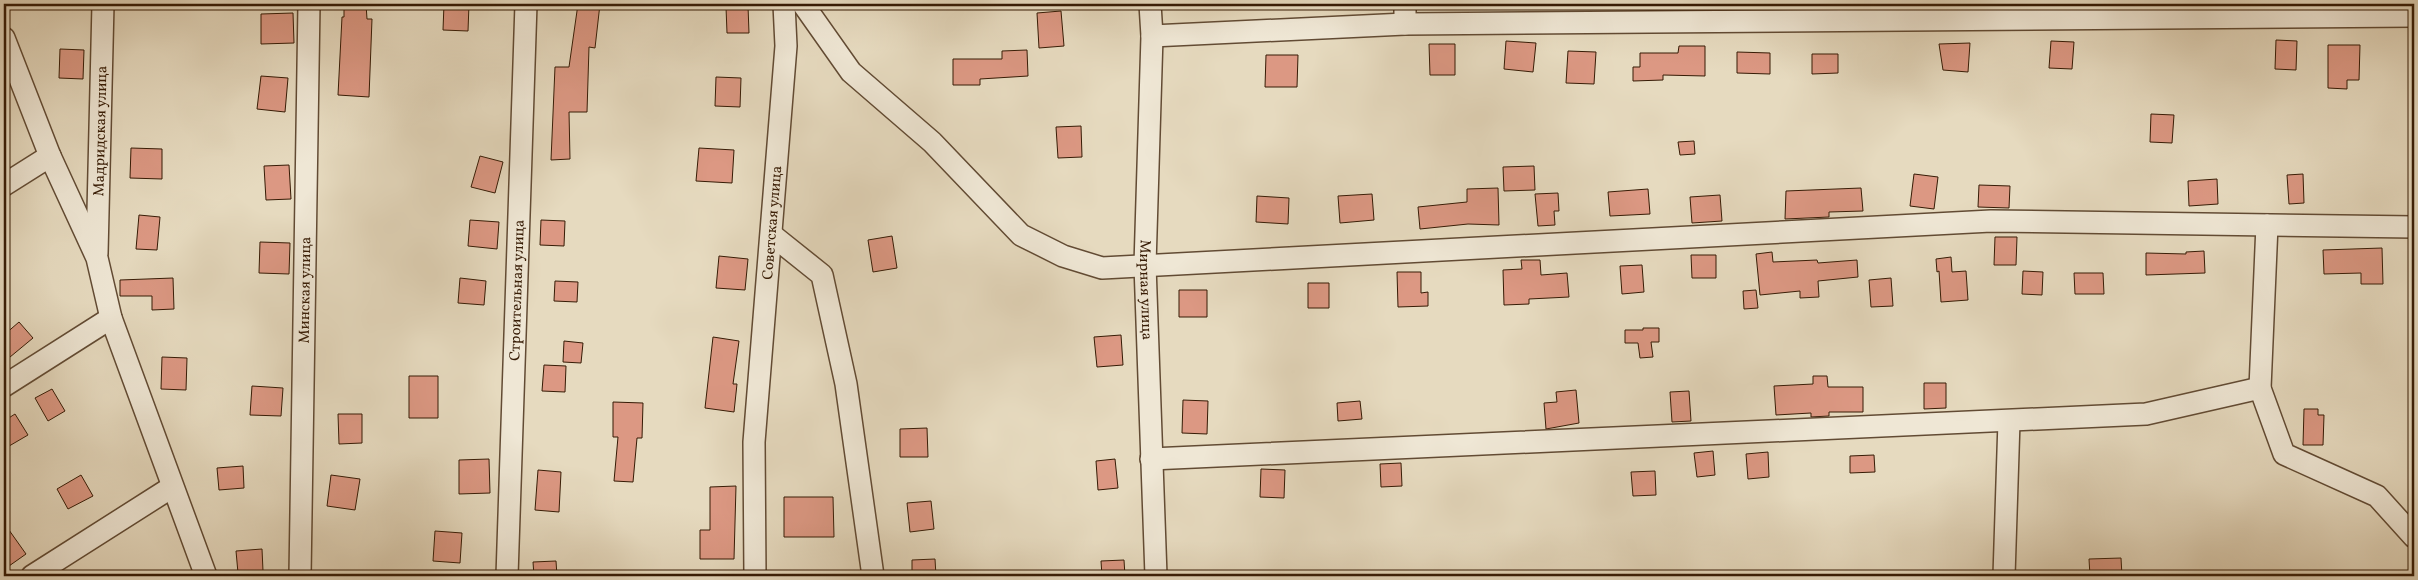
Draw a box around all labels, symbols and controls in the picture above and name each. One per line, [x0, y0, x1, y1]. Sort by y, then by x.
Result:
street label: Мадридская улица [89, 66, 114, 197]
street label: Советская улица [758, 165, 788, 281]
street label: Строительная улица [505, 219, 531, 361]
street label: Минская улица [295, 237, 317, 344]
street label: Мирная улица [1133, 239, 1157, 340]

